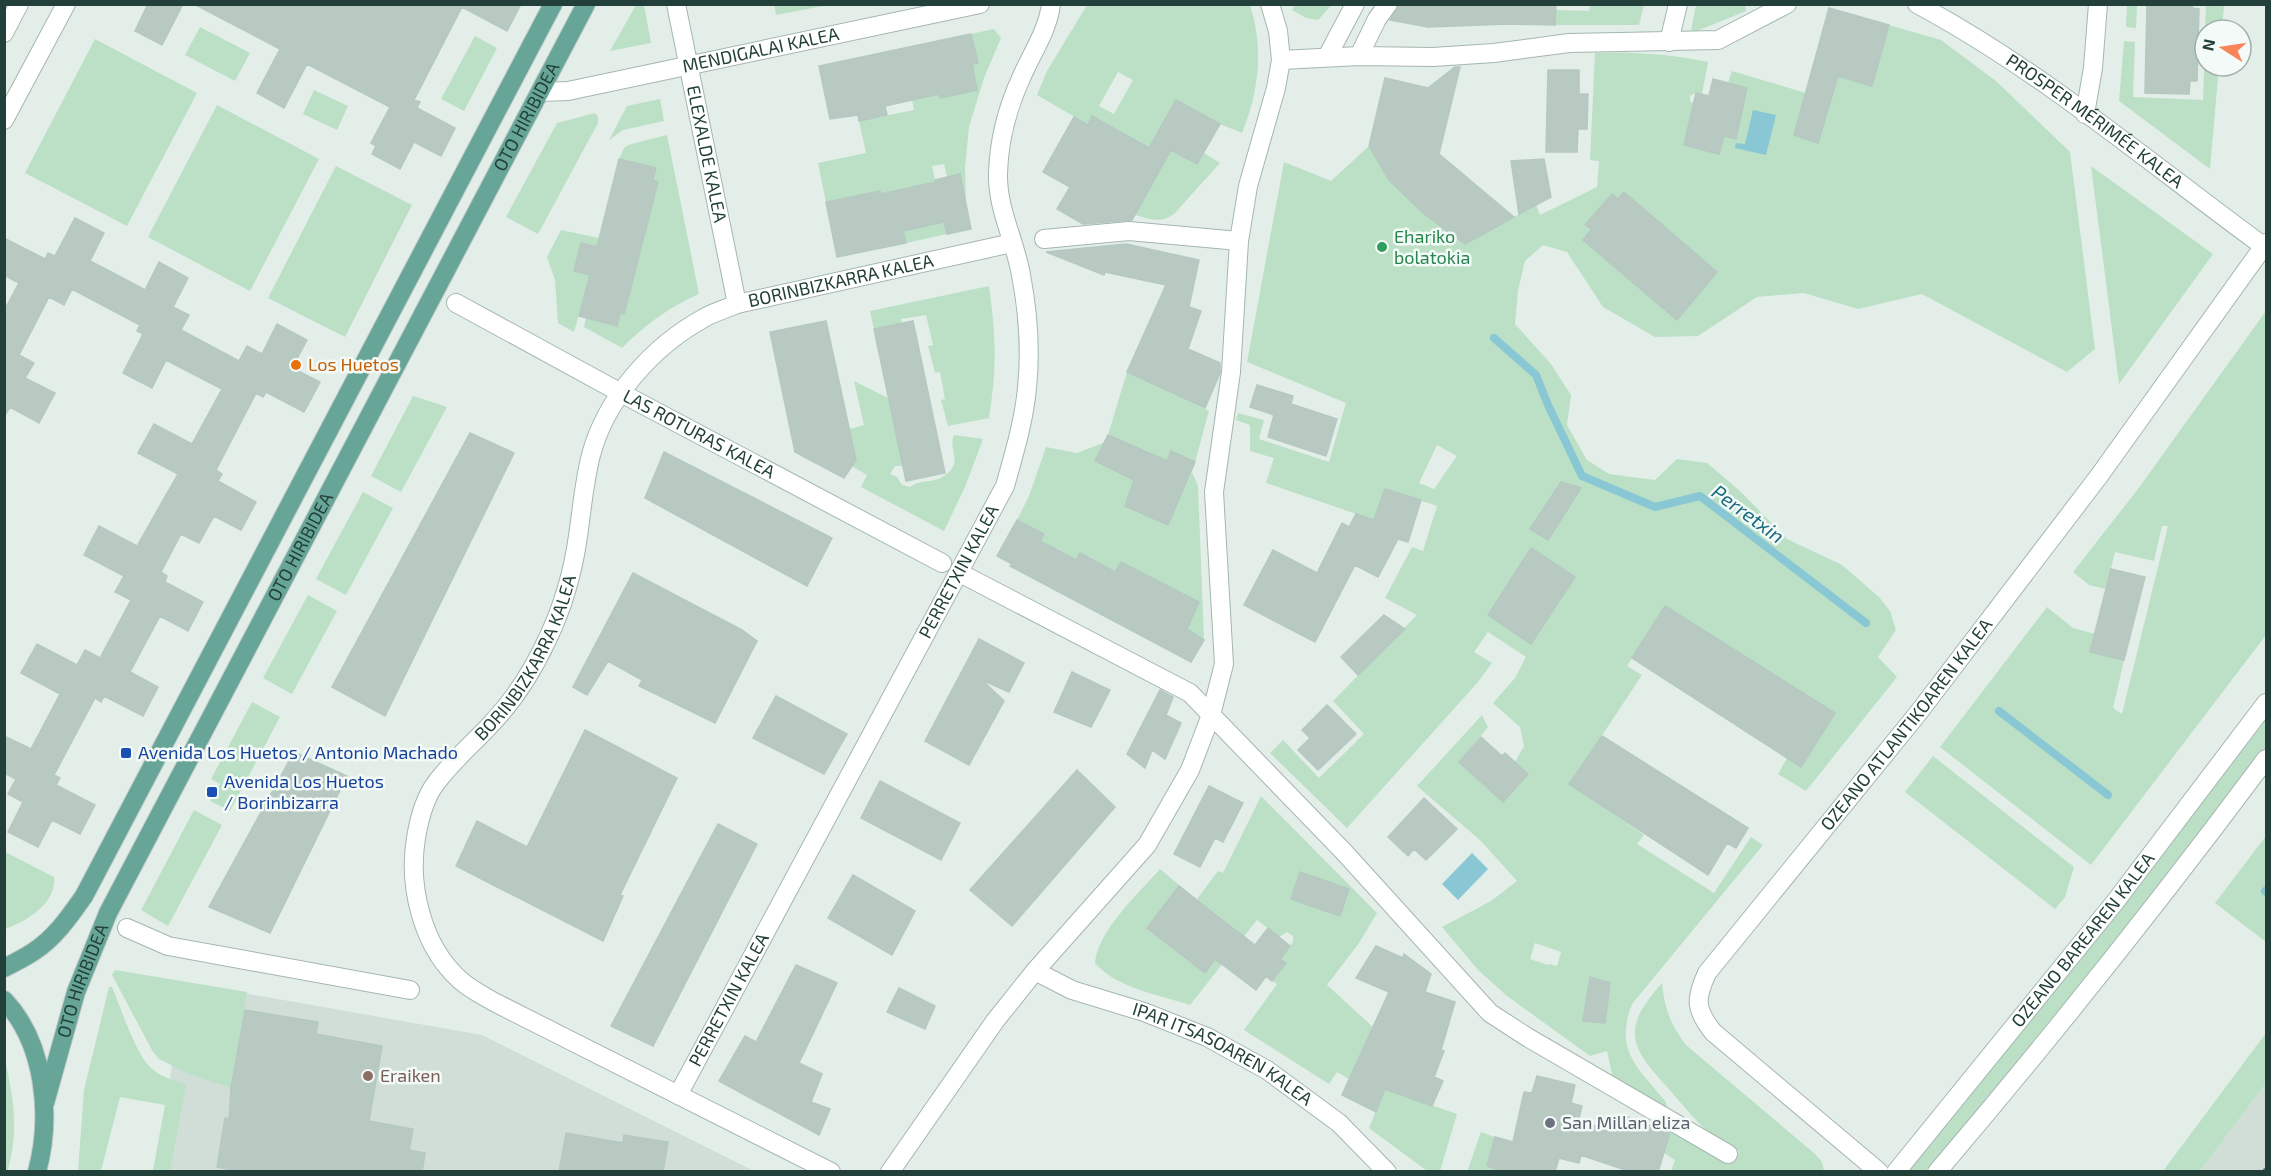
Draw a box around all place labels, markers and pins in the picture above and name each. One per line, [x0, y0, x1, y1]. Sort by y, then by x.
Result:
place label: Ehariko bolatokia [1394, 225, 1470, 268]
marker: Ehariko bolatokia [1375, 240, 1389, 254]
place label: Los Huetos [308, 353, 399, 375]
marker: Los Huetos [289, 358, 303, 372]
place label: Avenida Los Huetos / Antonio Machado [138, 741, 458, 763]
marker: Avenida Los Huetos / Antonio Machado [119, 746, 133, 760]
place label: Avenida Los Huetos / Borinbizarra [224, 770, 384, 813]
marker: Avenida Los Huetos / Borinbizarra [205, 785, 219, 799]
place label: Eraiken [380, 1064, 441, 1086]
marker: Eraiken [361, 1069, 375, 1083]
place label: San Millan eliza [1562, 1111, 1690, 1133]
marker: San Millan eliza [1543, 1116, 1557, 1130]

